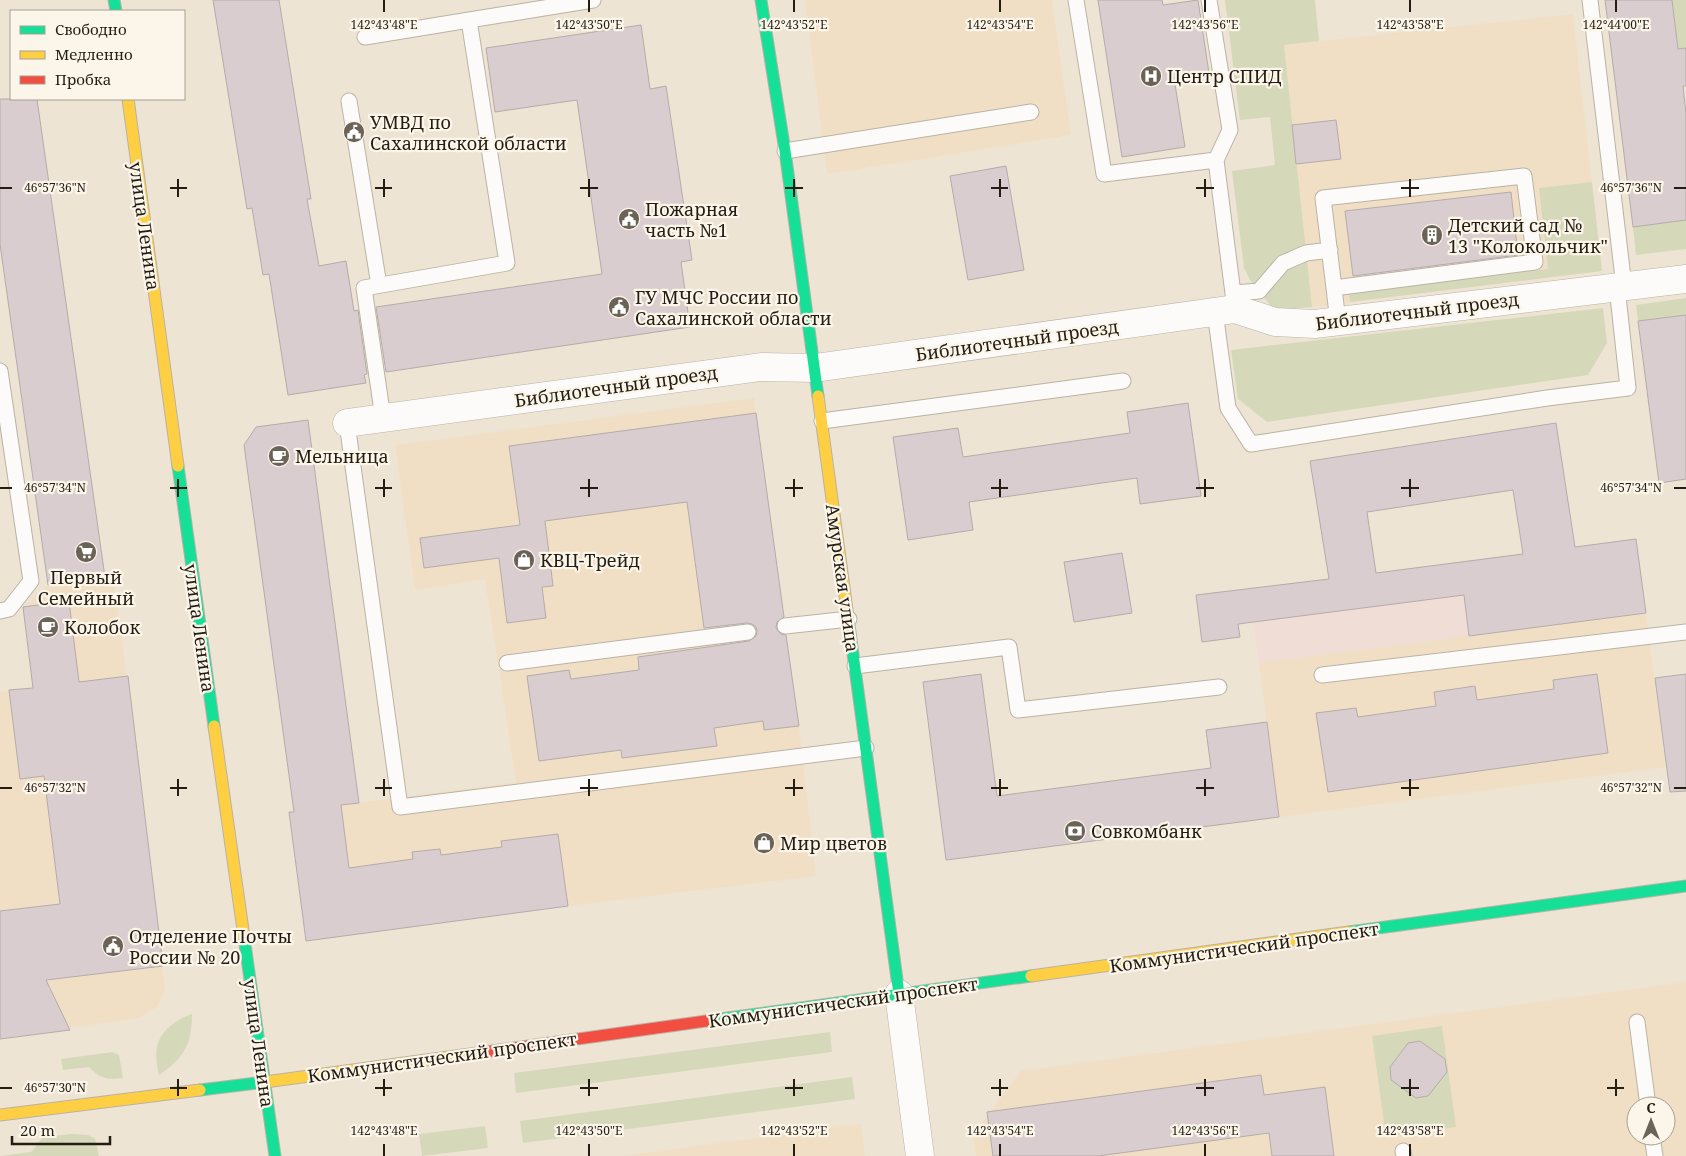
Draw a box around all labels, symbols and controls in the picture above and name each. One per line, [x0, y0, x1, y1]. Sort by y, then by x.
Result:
legend [10, 10, 185, 100]
text: 142°43'48"E [351, 16, 417, 33]
text: 142°43'50"E [556, 16, 622, 33]
text: 142°43'52"E [761, 16, 827, 33]
text: 142°43'54"E [967, 16, 1033, 33]
text: 142°43'56"E [1172, 16, 1238, 33]
text: 142°43'58"E [1377, 16, 1443, 33]
text: 142°44'00"E [1583, 16, 1649, 33]
text: Свободно [55, 19, 127, 39]
text: Медленно [55, 44, 133, 64]
hospital icon: Центр СПИД [1139, 64, 1163, 88]
place label: Центр СПИД [1167, 64, 1282, 88]
text: Пробка [55, 69, 111, 89]
place label: УМВД по Сахалинской области [370, 110, 567, 155]
public building icon: УМВД по Сахалинской области [342, 120, 366, 144]
street label: улица Ленина [124, 160, 166, 292]
text: 46°57'36"N [24, 179, 86, 196]
text: 46°57'36"N [1600, 179, 1662, 196]
place label: Пожарная часть №1 [645, 197, 738, 242]
public building icon: Пожарная часть №1 [617, 207, 641, 231]
place label: Детский сад № 13 "Колокольчик" [1448, 213, 1608, 258]
building icon: Детский сад № 13 "Колокольчик" [1420, 223, 1444, 247]
place label: ГУ МЧС России по Сахалинской области [635, 285, 832, 330]
street label: Библиотечный проезд [1314, 287, 1520, 335]
public building icon: ГУ МЧС России по Сахалинской области [607, 295, 631, 319]
street label: Библиотечный проезд [914, 314, 1120, 366]
street label: Библиотечный проезд [513, 360, 719, 412]
cafe icon: Мельница [267, 444, 291, 468]
place label: Мельница [295, 444, 389, 468]
text: 46°57'34"N [24, 479, 86, 496]
text: 46°57'34"N [1600, 479, 1662, 496]
street label: Амурская улица [821, 502, 865, 654]
supermarket icon: Первый Семейный [74, 540, 98, 564]
shop icon: КВЦ-Трейд [512, 548, 536, 572]
place label: КВЦ-Трейд [540, 548, 640, 572]
street label: улица Ленина [179, 562, 221, 694]
place label: Первый Семейный [38, 565, 134, 610]
cafe icon: Колобок [36, 615, 60, 639]
place label: Колобок [64, 615, 140, 639]
text: 46°57'32"N [24, 779, 86, 796]
text: 46°57'32"N [1600, 779, 1662, 796]
bank icon: Совкомбанк [1063, 819, 1087, 843]
place label: Совкомбанк [1091, 819, 1202, 843]
shop icon: Мир цветов [752, 831, 776, 855]
place label: Мир цветов [780, 831, 887, 855]
street label: Коммунистический проспект [1108, 916, 1381, 978]
place label: Отделение Почты России № 20 [129, 924, 292, 969]
public building icon: Отделение Почты России № 20 [101, 934, 125, 958]
street label: Коммунистический проспект [707, 971, 980, 1033]
street label: улица Ленина [238, 977, 280, 1109]
street label: Коммунистический проспект [306, 1026, 579, 1088]
text: 46°57'30"N [24, 1079, 86, 1096]
north arrow [1626, 1096, 1676, 1146]
text: С [1646, 1098, 1656, 1117]
scale bar [12, 1114, 110, 1146]
text: 20 m [20, 1120, 55, 1140]
text: 142°43'48"E [351, 1122, 417, 1139]
text: 142°43'50"E [556, 1122, 622, 1139]
text: 142°43'52"E [761, 1122, 827, 1139]
text: 142°43'54"E [967, 1122, 1033, 1139]
text: 142°43'56"E [1172, 1122, 1238, 1139]
text: 142°43'58"E [1377, 1122, 1443, 1139]

